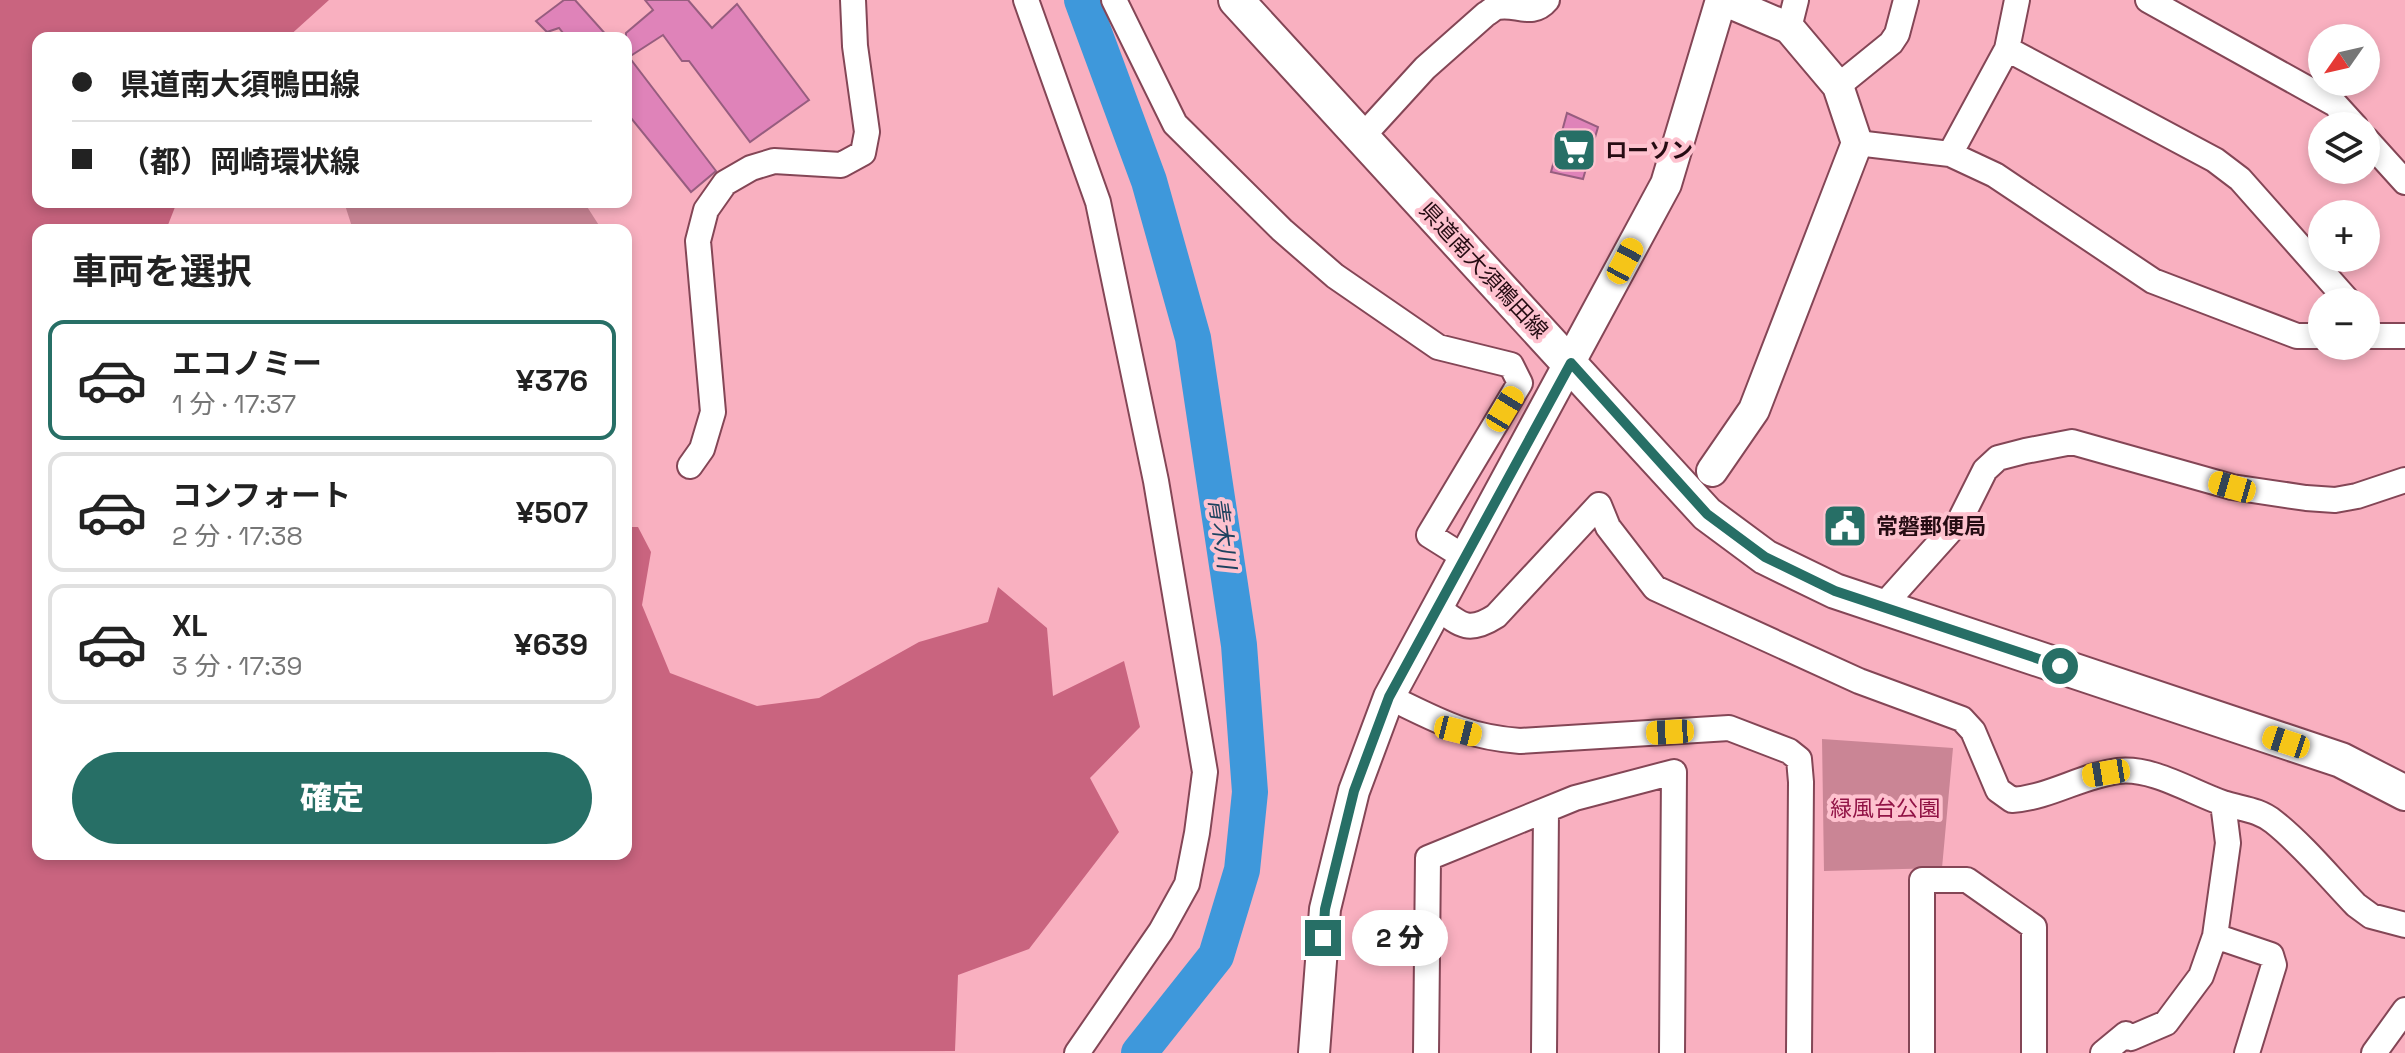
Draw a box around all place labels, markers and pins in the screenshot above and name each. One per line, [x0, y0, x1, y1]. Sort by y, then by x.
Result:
supermarket icon: ローソン [1550, 126, 1598, 174]
place label: ローソン [1605, 136, 1693, 164]
public building icon: 常磐郵便局 [1821, 502, 1869, 550]
place label: 常磐郵便局 [1876, 512, 1986, 540]

